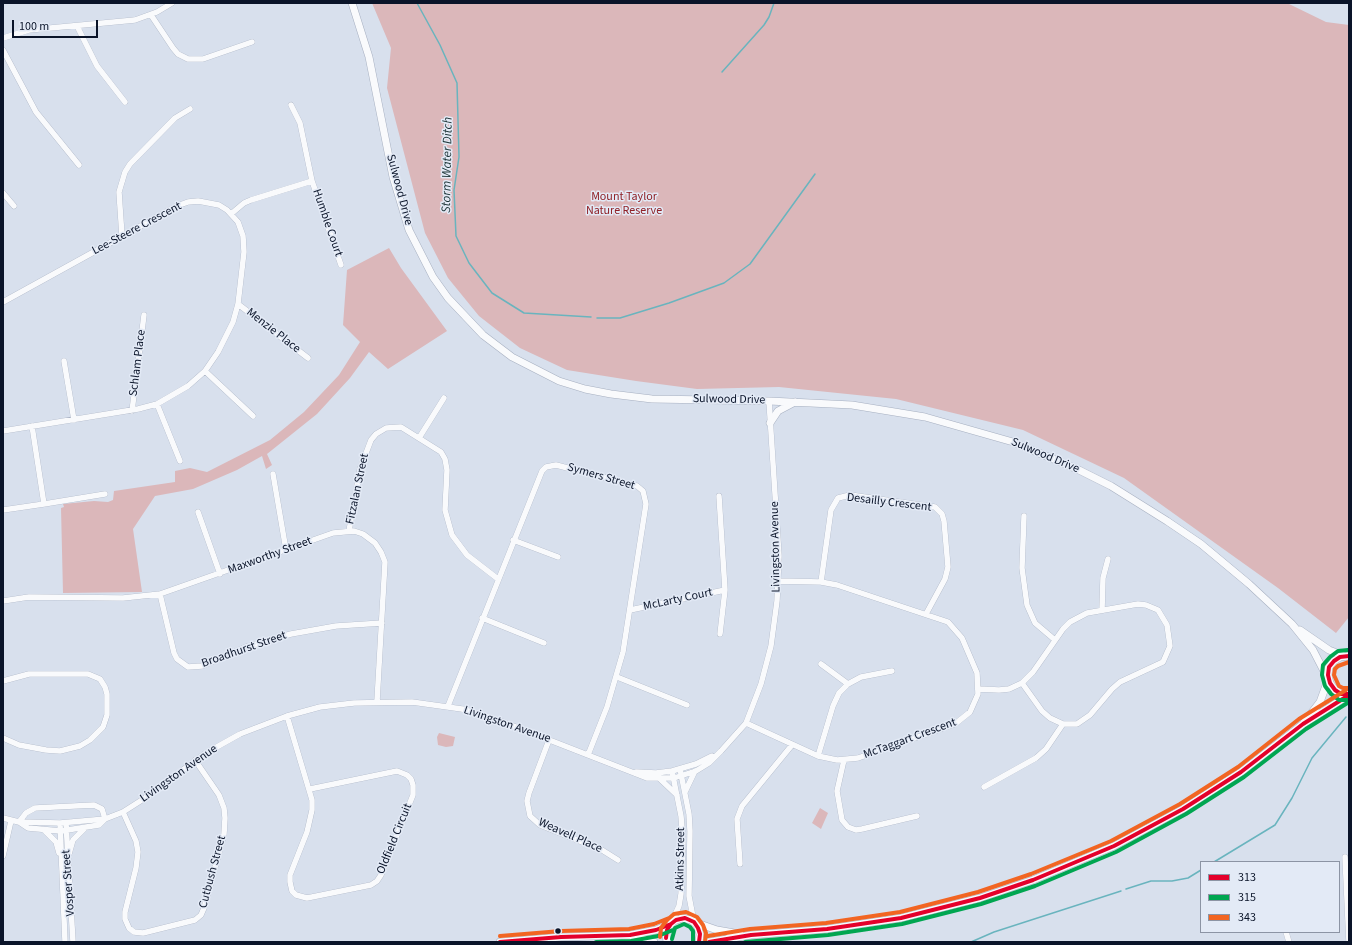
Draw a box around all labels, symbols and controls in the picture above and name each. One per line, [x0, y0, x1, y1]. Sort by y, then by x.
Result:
scale bar [14, 12, 100, 38]
text: 100 m [19, 18, 49, 35]
water label: Storm Water Ditch [439, 117, 457, 213]
street label: Sulwood Drive [383, 153, 415, 227]
street label: Humble Court [309, 187, 345, 259]
park label: Mount Taylor Nature Reserve [586, 190, 662, 218]
street label: Lee-Steere Crescent [90, 199, 184, 259]
street label: Menzie Place [243, 305, 303, 357]
street label: Schlam Place [127, 329, 149, 397]
street label: Sulwood Drive [693, 392, 765, 408]
street label: Sulwood Drive [1009, 435, 1081, 477]
street label: Fitzalan Street [343, 452, 373, 526]
street label: Symers Street [566, 460, 636, 494]
street label: Desailly Crescent [846, 491, 932, 515]
street label: Livingston Avenue [768, 501, 784, 593]
street label: Maxworthy Street [226, 534, 314, 578]
street label: McLarty Court [642, 586, 714, 614]
street label: Broadhurst Street [200, 629, 288, 671]
street label: Livingston Avenue [462, 703, 552, 747]
street label: McTaggart Crescent [862, 716, 958, 762]
street label: Livingston Avenue [138, 742, 220, 806]
street label: Oldfield Circuit [374, 802, 416, 876]
street label: Weavell Place [536, 816, 604, 856]
street label: Atkins Street [673, 827, 689, 891]
street label: Cutbush Street [196, 834, 230, 910]
street label: Vosper Street [59, 849, 79, 917]
legend [1200, 861, 1340, 933]
text: 313 [1238, 869, 1256, 886]
text: 315 [1238, 889, 1256, 906]
text: 343 [1238, 909, 1256, 926]
unlabelled marker [553, 926, 563, 936]

